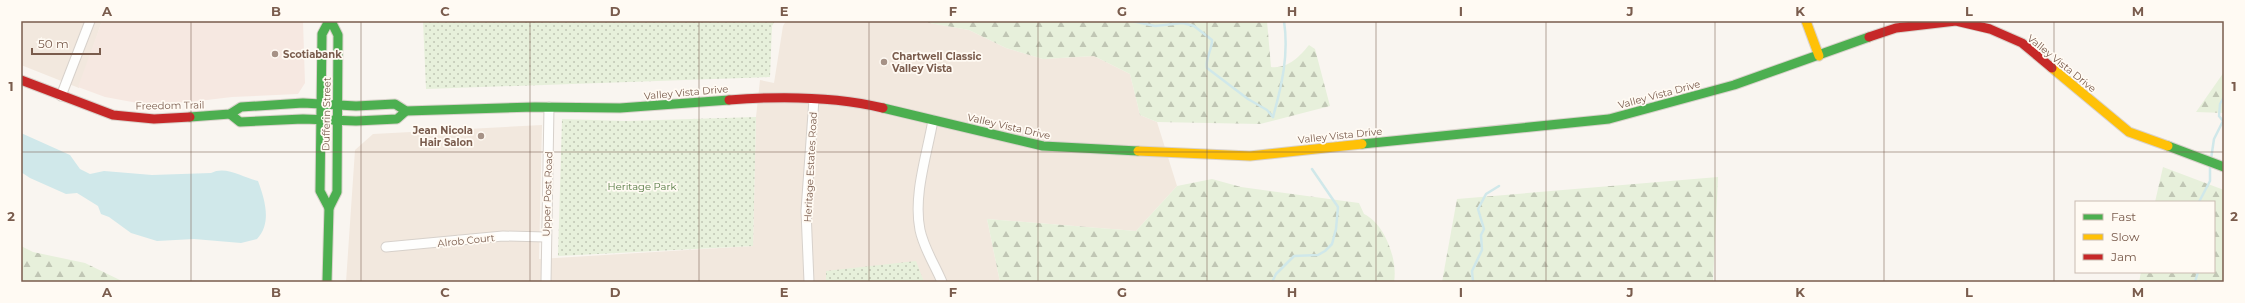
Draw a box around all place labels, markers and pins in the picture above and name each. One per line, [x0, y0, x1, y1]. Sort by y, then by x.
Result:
place label: Scotiabank [283, 48, 342, 61]
marker: Scotiabank [270, 49, 280, 59]
place label: Chartwell Classic Valley Vista [891, 50, 981, 75]
marker: Chartwell Classic Valley Vista [879, 57, 889, 67]
place label: Jean Nicola Hair Salon [412, 124, 473, 149]
marker: Jean Nicola Hair Salon [476, 131, 486, 141]

